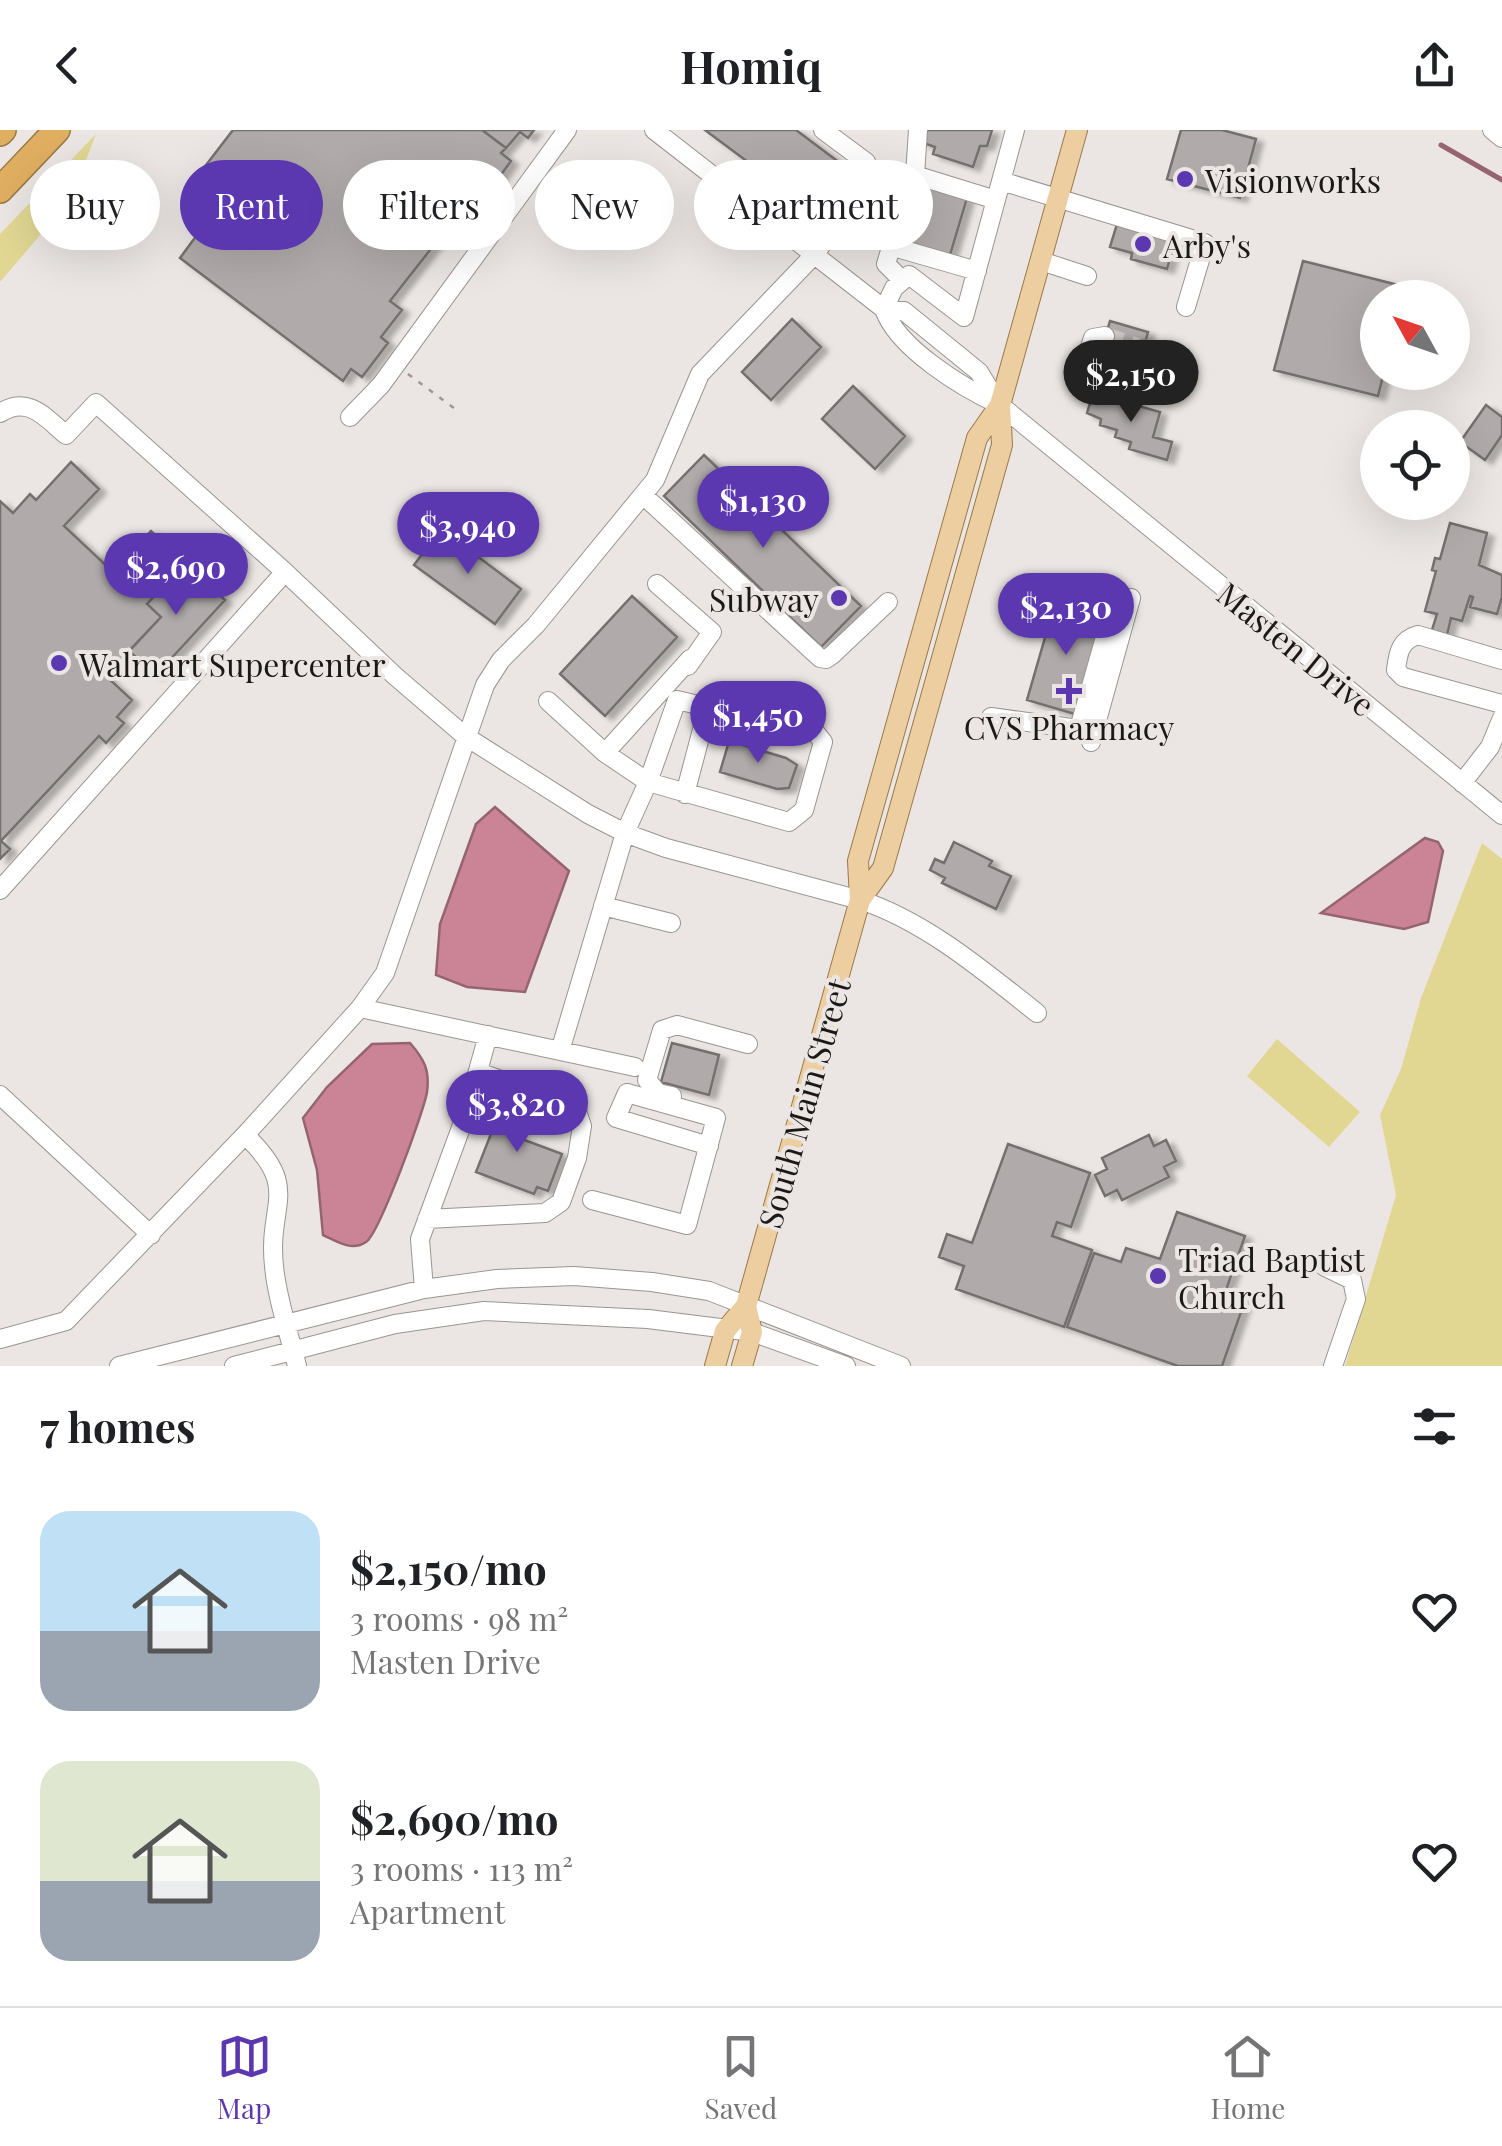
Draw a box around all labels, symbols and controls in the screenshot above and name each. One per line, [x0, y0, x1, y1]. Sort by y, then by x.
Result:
text: Homiq [680, 35, 822, 95]
icon: back [40, 38, 95, 93]
icon: share [1407, 38, 1462, 93]
place label: Visionworks [1204, 158, 1381, 201]
chip: Buy [30, 160, 160, 250]
chip: Rent [180, 160, 323, 250]
chip: Filters [343, 160, 515, 250]
chip: New [535, 160, 674, 250]
chip: Apartment [694, 160, 933, 250]
marker: Visionworks [1174, 168, 1196, 190]
place label: Arby's [1162, 223, 1251, 266]
marker: Arby's [1132, 233, 1154, 255]
north arrow [1360, 280, 1470, 390]
map controls [1360, 280, 1470, 520]
pin: $2,150 [1050, 340, 1212, 425]
text: $2,150 [1086, 351, 1177, 394]
button: locate [1360, 410, 1470, 520]
pin: $1,130 [682, 466, 844, 551]
text: $1,130 [719, 477, 807, 520]
pin: $3,940 [387, 492, 549, 577]
text: $3,940 [419, 503, 517, 546]
pin: $2,690 [95, 533, 257, 618]
text: $2,690 [126, 544, 226, 587]
street label: Masten Drive [1209, 571, 1385, 725]
pin: $2,130 [985, 573, 1147, 658]
place label: Subway [709, 577, 819, 620]
text: $2,130 [1020, 584, 1112, 627]
marker: Subway [828, 587, 850, 609]
place label: Walmart Supercenter [78, 642, 386, 685]
marker: Walmart Supercenter [48, 652, 70, 674]
marker: CVS Pharmacy [1058, 680, 1080, 702]
pin: $1,450 [677, 681, 839, 766]
text: $1,450 [712, 692, 804, 735]
place label: CVS Pharmacy [964, 705, 1174, 748]
street label: South Main Street [747, 973, 859, 1233]
pin: $3,820 [436, 1070, 598, 1155]
text: $3,820 [468, 1081, 566, 1124]
place label: Triad Baptist Church [1178, 1237, 1365, 1317]
marker: Triad Baptist Church [1147, 1265, 1169, 1287]
text: 7 homes [40, 1398, 195, 1454]
icon: filters [1407, 1399, 1462, 1454]
text: $2,150/mo [350, 1540, 547, 1596]
icon: home [120, 1551, 240, 1671]
icon: heart [1407, 1584, 1462, 1639]
text: 3 rooms · 98 m² [350, 1596, 568, 1639]
text: Masten Drive [350, 1639, 541, 1682]
text: $2,690/mo [350, 1790, 559, 1846]
icon: home [120, 1801, 240, 1921]
icon: heart [1407, 1834, 1462, 1889]
text: 3 rooms · 113 m² [350, 1846, 573, 1889]
text: Apartment [350, 1889, 505, 1932]
tab: Map [217, 2029, 272, 2126]
tab: Saved [705, 2029, 777, 2126]
tab: Home [1210, 2029, 1285, 2126]

